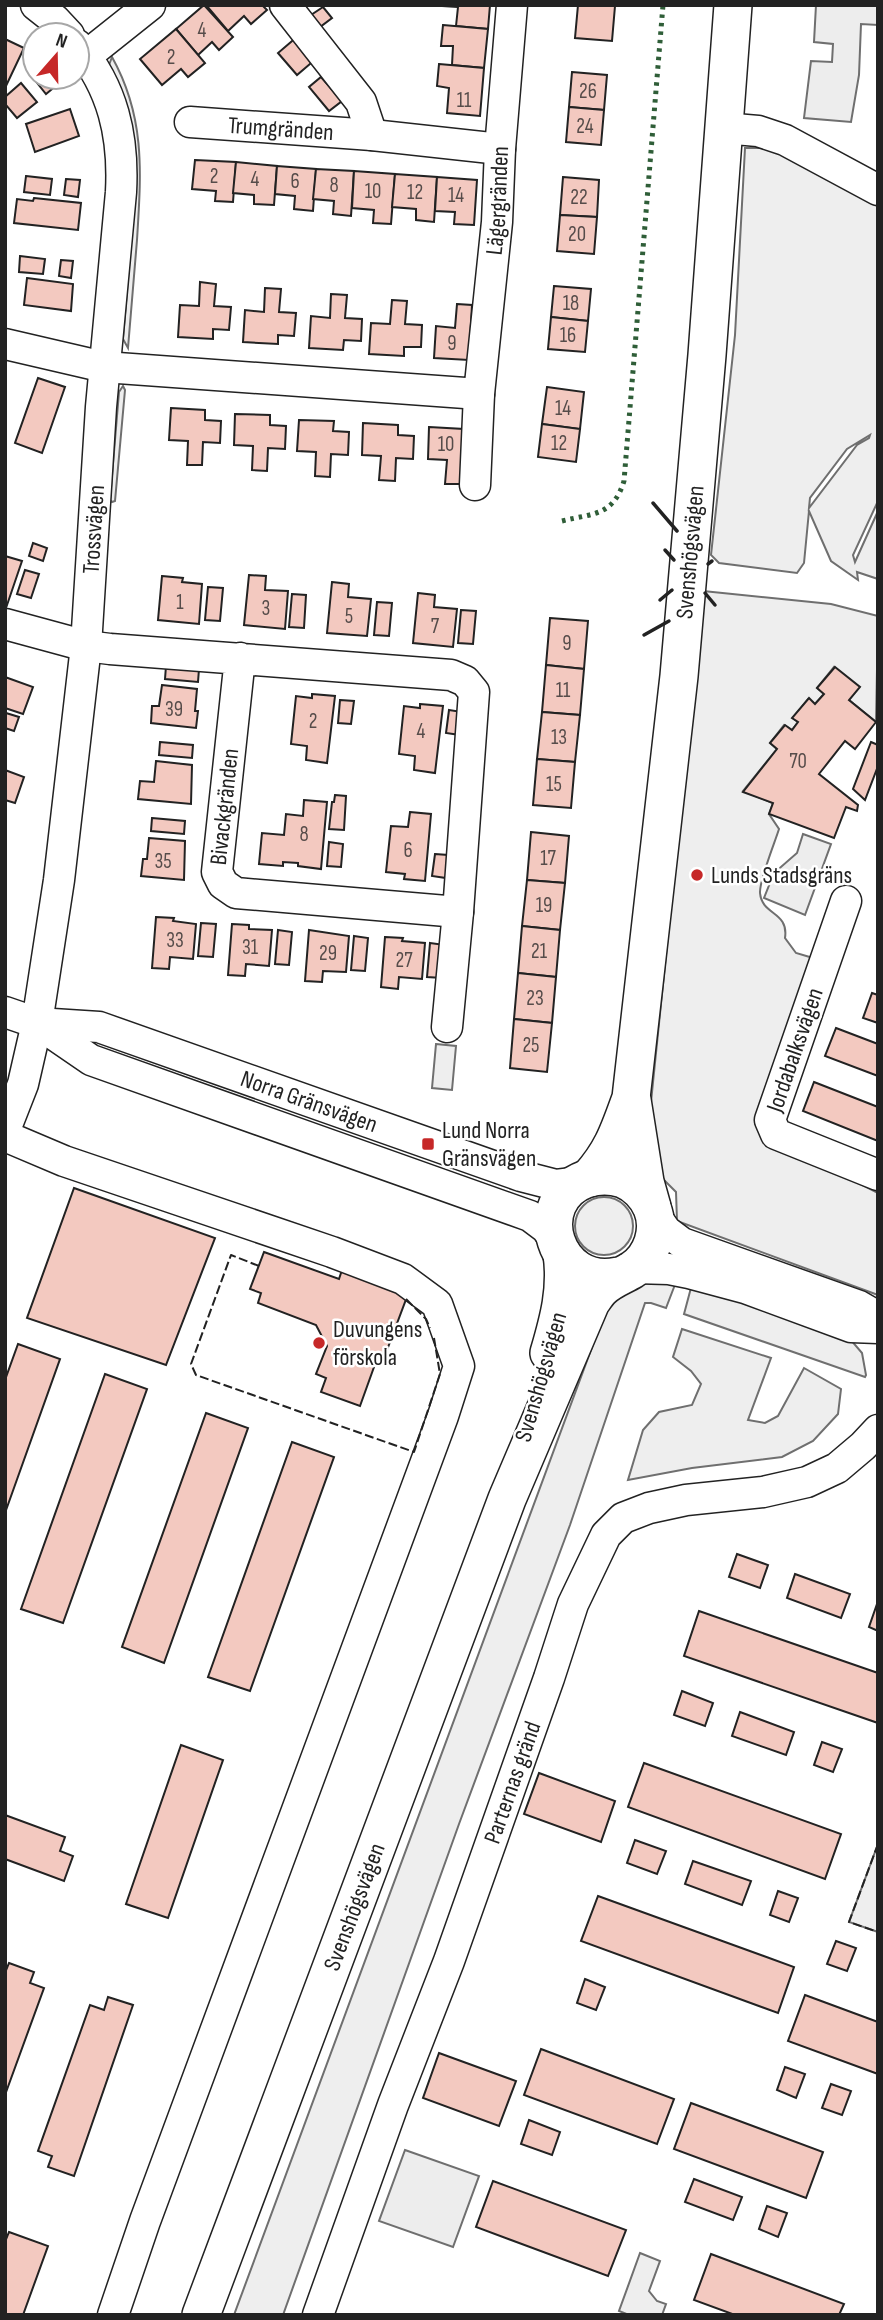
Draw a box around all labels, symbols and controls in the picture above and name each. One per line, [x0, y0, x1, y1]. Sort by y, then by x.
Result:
house number: 4 [198, 18, 207, 43]
north arrow [21, 21, 91, 91]
text: N [53, 29, 70, 54]
house number: 2 [167, 45, 175, 70]
house number: 26 [579, 79, 597, 104]
house number: 11 [457, 88, 472, 113]
street label: Trumgränden [227, 110, 335, 147]
house number: 24 [576, 114, 594, 139]
street label: Lägergränden [479, 145, 515, 256]
house number: 2 [210, 164, 218, 189]
house number: 4 [251, 167, 260, 192]
house number: 6 [290, 169, 300, 194]
house number: 8 [329, 173, 339, 198]
house number: 10 [365, 179, 381, 204]
house number: 12 [407, 180, 423, 205]
house number: 14 [448, 183, 464, 208]
house number: 22 [570, 185, 588, 210]
house number: 20 [568, 222, 586, 247]
house number: 18 [563, 291, 579, 316]
house number: 16 [560, 323, 576, 348]
house number: 9 [447, 331, 457, 356]
house number: 14 [555, 396, 571, 421]
house number: 12 [551, 431, 567, 456]
house number: 10 [438, 432, 454, 457]
street label: Trossvägen [76, 484, 111, 575]
street label: Svenshögsvägen [670, 484, 710, 620]
house number: 1 [176, 590, 184, 615]
house number: 3 [262, 596, 270, 621]
house number: 5 [345, 604, 353, 629]
house number: 7 [431, 614, 440, 639]
house number: 9 [562, 631, 572, 656]
house number: 11 [556, 678, 571, 703]
house number: 39 [165, 697, 183, 722]
house number: 2 [309, 709, 317, 734]
house number: 4 [417, 719, 426, 744]
house number: 13 [551, 725, 567, 750]
street label: Bivackgränden [203, 747, 245, 866]
house number: 70 [789, 749, 807, 774]
house number: 15 [546, 772, 562, 797]
house number: 8 [299, 822, 309, 847]
house number: 6 [403, 838, 413, 863]
house number: 17 [540, 846, 556, 871]
house number: 35 [154, 849, 172, 874]
place label: Lunds Stadsgräns [711, 861, 852, 890]
marker: Lunds Stadsgräns [689, 867, 705, 883]
house number: 19 [536, 893, 552, 918]
house number: 33 [166, 928, 184, 953]
house number: 31 [242, 935, 259, 960]
house number: 21 [531, 939, 548, 964]
house number: 29 [319, 941, 337, 966]
house number: 27 [395, 948, 413, 973]
street label: Jordabalksvägen [760, 984, 830, 1117]
house number: 23 [526, 986, 544, 1011]
house number: 25 [522, 1033, 540, 1058]
street label: Norra Gränsvägen [237, 1064, 381, 1139]
place label: Lund Norra Gränsvägen [442, 1116, 536, 1173]
marker: Lund Norra Gränsvägen [420, 1136, 436, 1152]
street label: Svenshögsvägen [509, 1309, 573, 1445]
place label: Duvungens förskola [333, 1315, 422, 1372]
marker: Duvungens förskola [311, 1335, 327, 1351]
street label: Parternas gränd [477, 1717, 547, 1847]
street label: Svenshögsvägen [317, 1839, 391, 1974]

